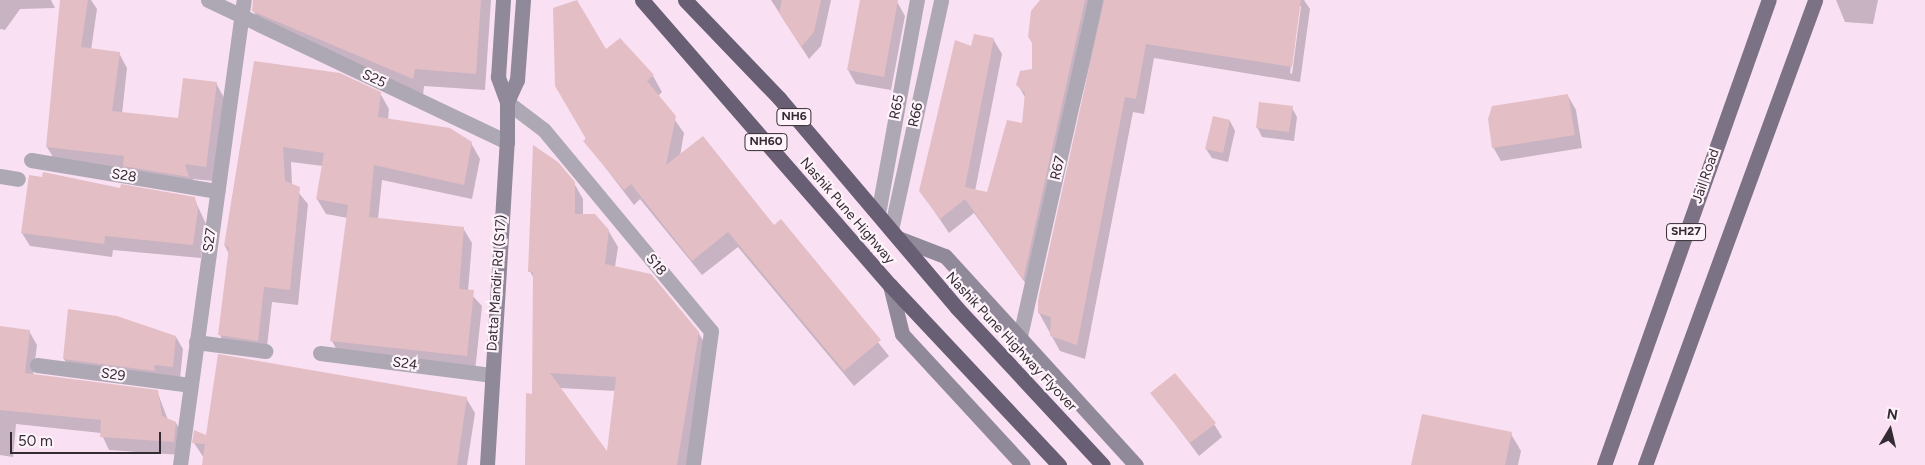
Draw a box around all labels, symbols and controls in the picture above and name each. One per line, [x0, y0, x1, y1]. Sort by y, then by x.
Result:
street label: S25 [359, 66, 389, 92]
street label: R65 [886, 93, 908, 121]
street label: R66 [905, 101, 927, 129]
road number: NH6 [775, 108, 813, 126]
road number: NH60 [744, 132, 788, 152]
street label: Jail Road [1689, 147, 1723, 205]
street label: Nashik Pune Highway [796, 154, 898, 268]
street label: R67 [1047, 154, 1069, 182]
street label: S28 [110, 166, 138, 186]
street label: Datta Mandir Rd (S17) [484, 214, 510, 352]
road number: SH27 [1666, 222, 1706, 242]
street label: S27 [200, 227, 220, 253]
street label: S18 [642, 251, 670, 279]
street label: Nashik Pune Highway Flyover [942, 269, 1080, 415]
street label: S24 [391, 354, 419, 374]
street label: S29 [100, 365, 126, 385]
north arrow [1865, 405, 1915, 455]
text: N [1886, 405, 1899, 424]
scale bar [12, 422, 164, 454]
text: 50 m [18, 432, 53, 450]

